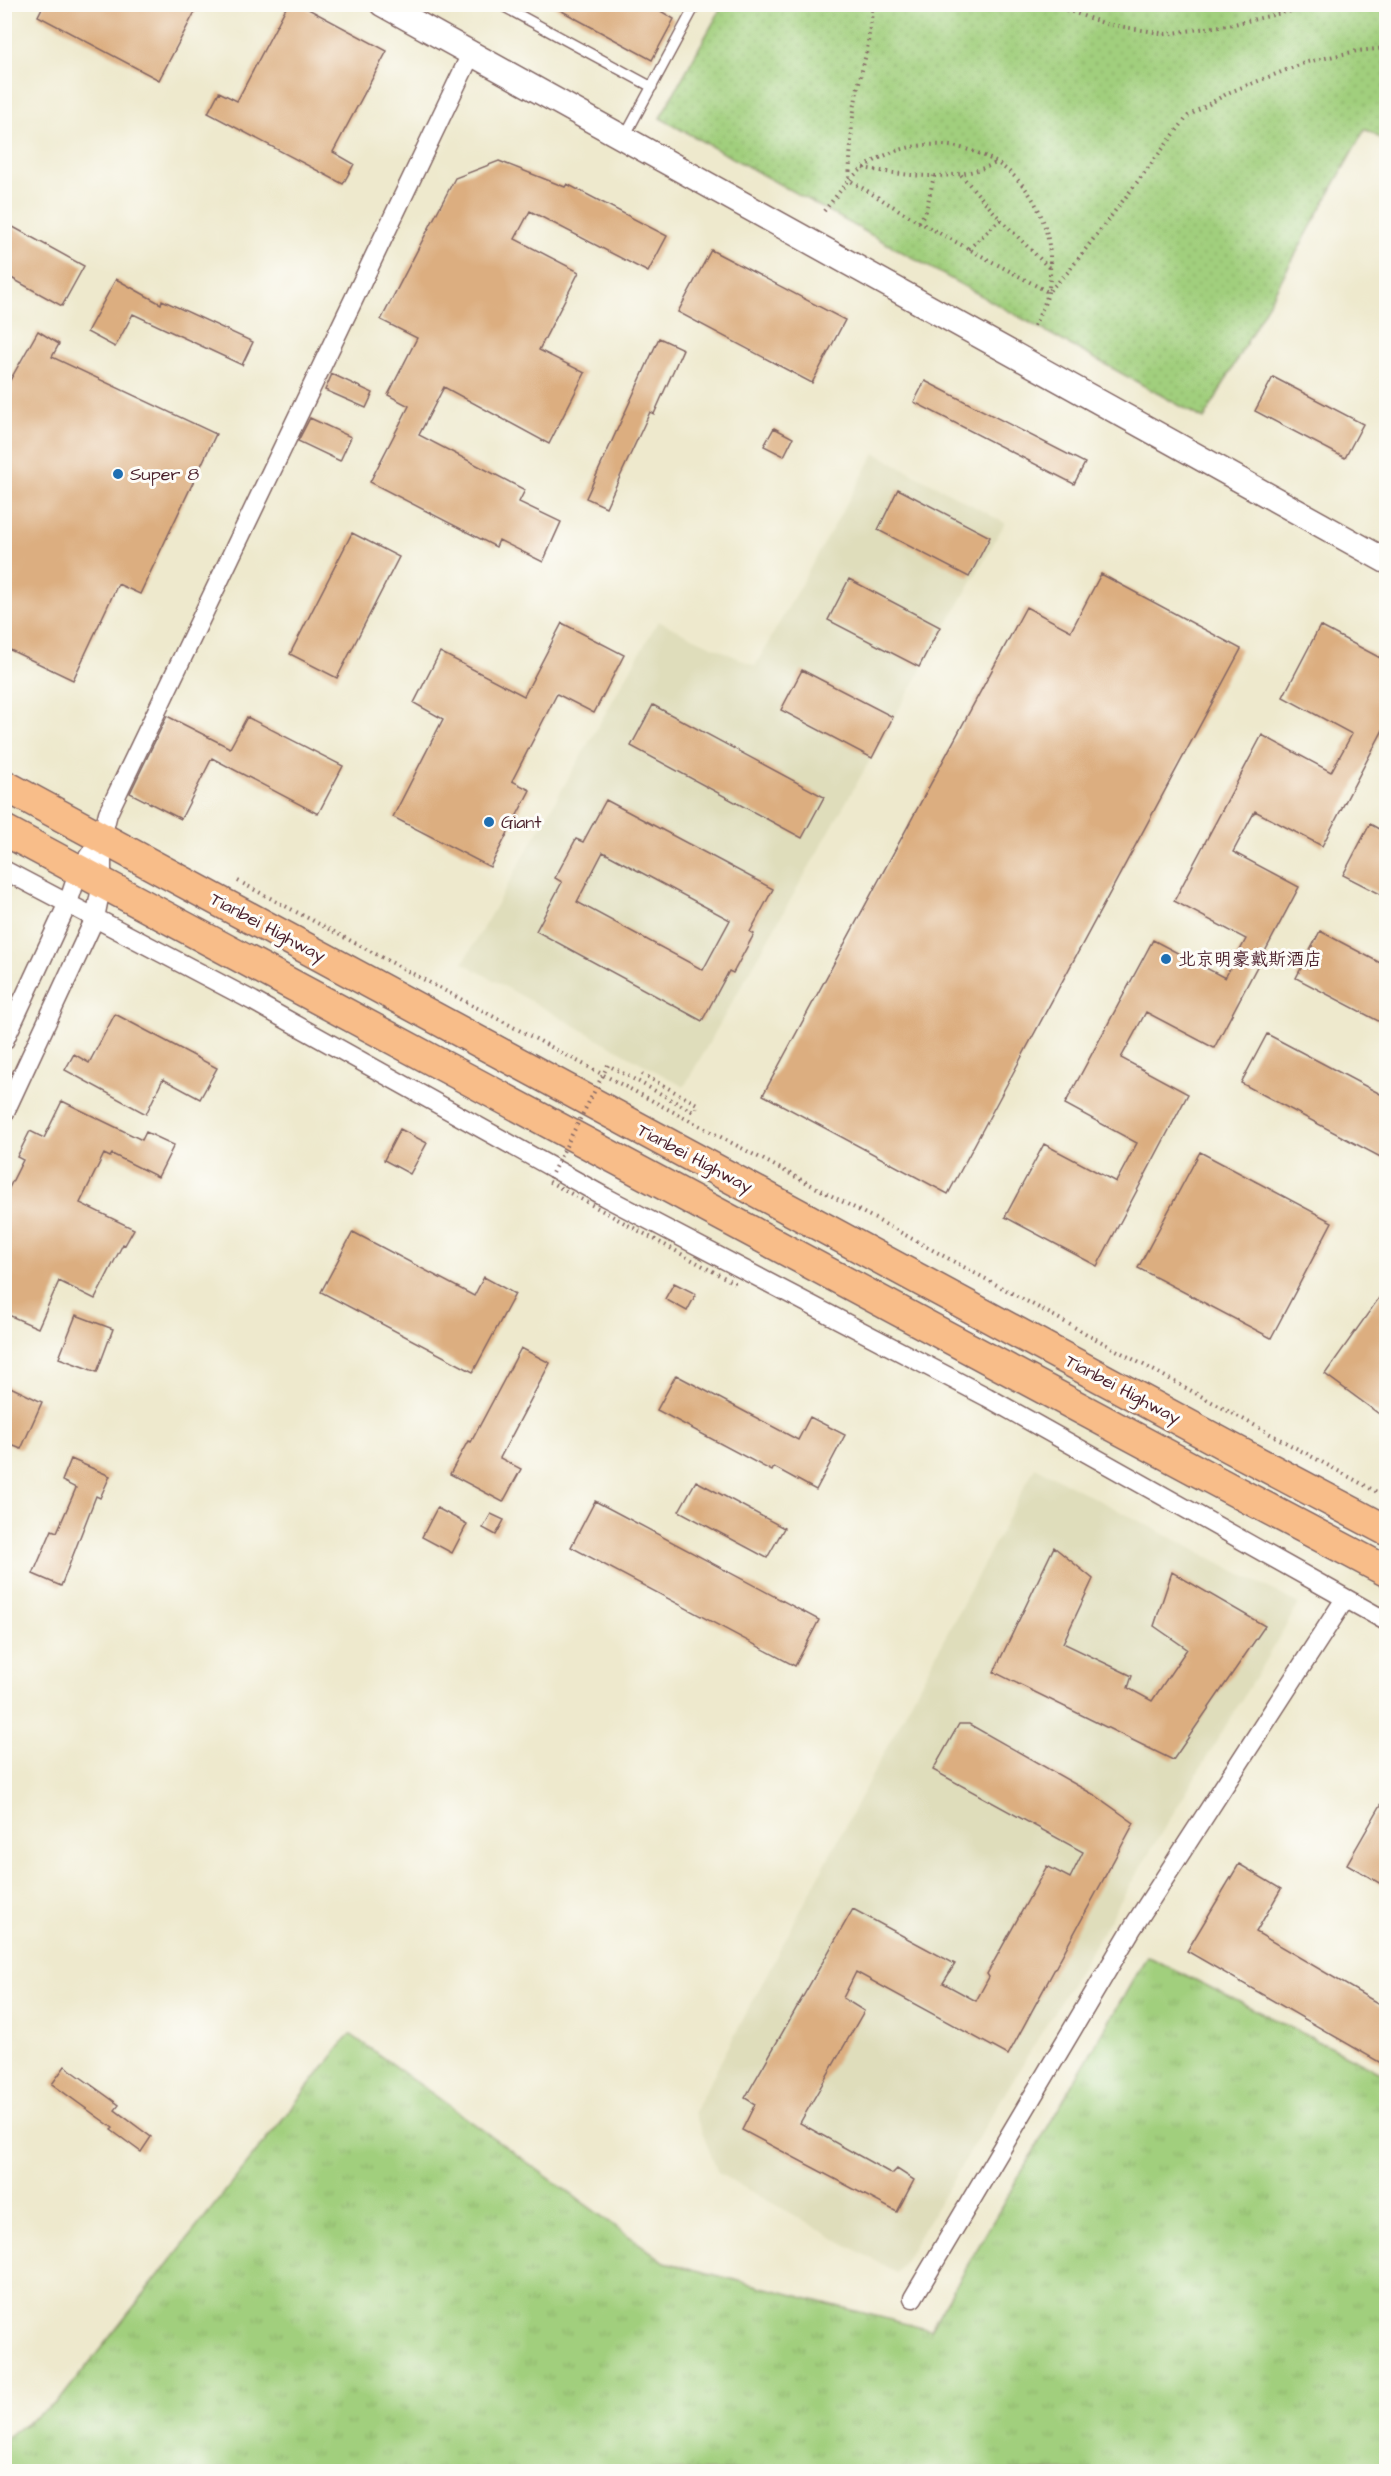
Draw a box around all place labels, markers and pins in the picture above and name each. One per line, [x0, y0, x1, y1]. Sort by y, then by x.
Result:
place label: Super 8 [130, 462, 200, 487]
marker: Super 8 [111, 467, 125, 481]
place label: Giant [501, 810, 542, 835]
marker: Giant [482, 815, 496, 829]
place label: 北京明豪戴斯酒店 [1178, 947, 1322, 972]
marker: 北京明豪戴斯酒店 [1159, 952, 1173, 966]

